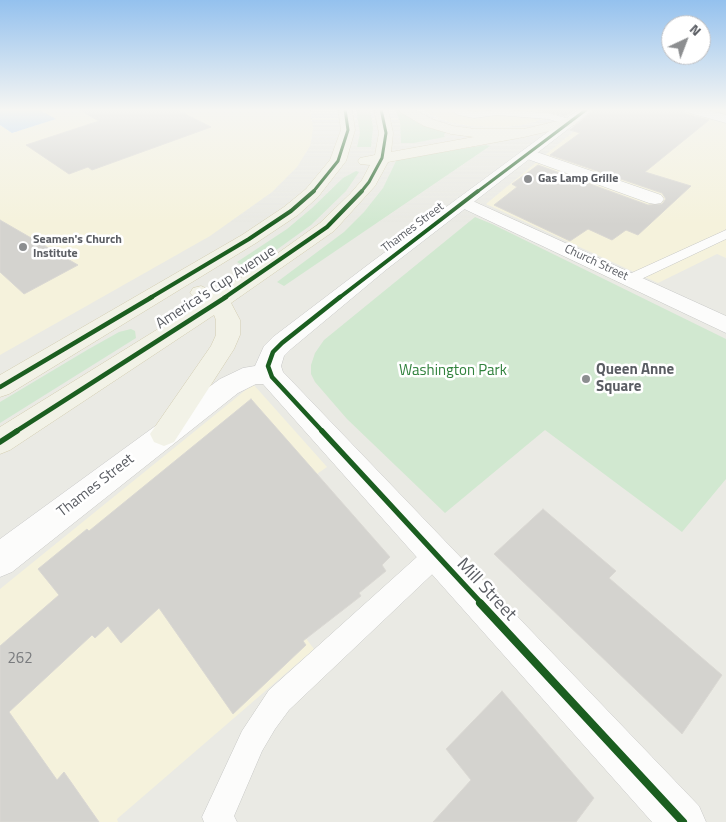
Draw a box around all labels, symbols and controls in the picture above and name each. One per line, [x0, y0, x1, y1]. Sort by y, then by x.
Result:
north arrow [661, 15, 711, 65]
text: N [685, 18, 707, 40]
place label: Gas Lamp Grille [538, 172, 618, 186]
marker: Gas Lamp Grille [522, 173, 534, 185]
street label: Thames Street [379, 200, 447, 256]
place label: Seamen's Church Institute [33, 233, 122, 261]
marker: Seamen's Church Institute [17, 241, 29, 253]
street label: Church Street [562, 242, 630, 284]
street label: America's Cup Avenue [153, 243, 279, 333]
place label: Queen Anne Square [596, 361, 674, 396]
park label: Washington Park [399, 362, 507, 380]
marker: Queen Anne Square [580, 373, 592, 385]
street label: Thames Street [54, 450, 138, 522]
street label: Mill Street [452, 554, 520, 626]
house number: 262 [7, 650, 33, 668]

